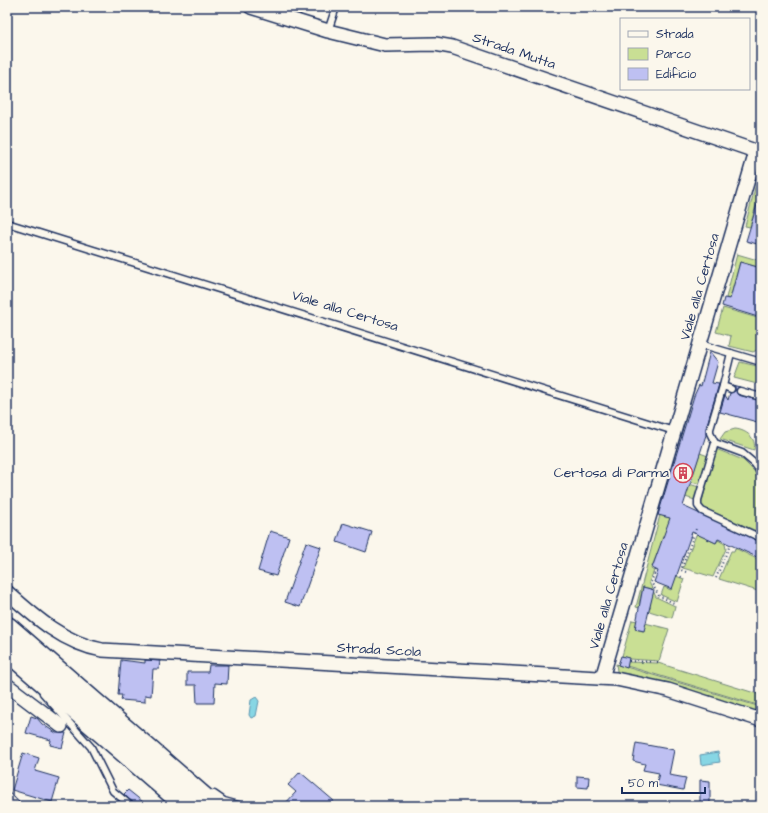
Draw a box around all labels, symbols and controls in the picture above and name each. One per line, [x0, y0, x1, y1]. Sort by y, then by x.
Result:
legend [620, 18, 750, 90]
text: Strada [656, 26, 694, 43]
street label: Strada Mutta [470, 27, 558, 75]
text: Parco [656, 46, 691, 63]
text: Edificio [656, 66, 696, 83]
street label: Viale alla Certosa [675, 231, 725, 343]
street label: Viale alla Certosa [289, 285, 401, 337]
building icon: Certosa di Parma [672, 462, 694, 484]
place label: Certosa di Parma [554, 463, 669, 483]
street label: Viale alla Certosa [584, 540, 634, 652]
street label: Strada Scola [336, 638, 422, 662]
scale bar [622, 769, 705, 795]
text: 50 m [628, 775, 659, 792]

